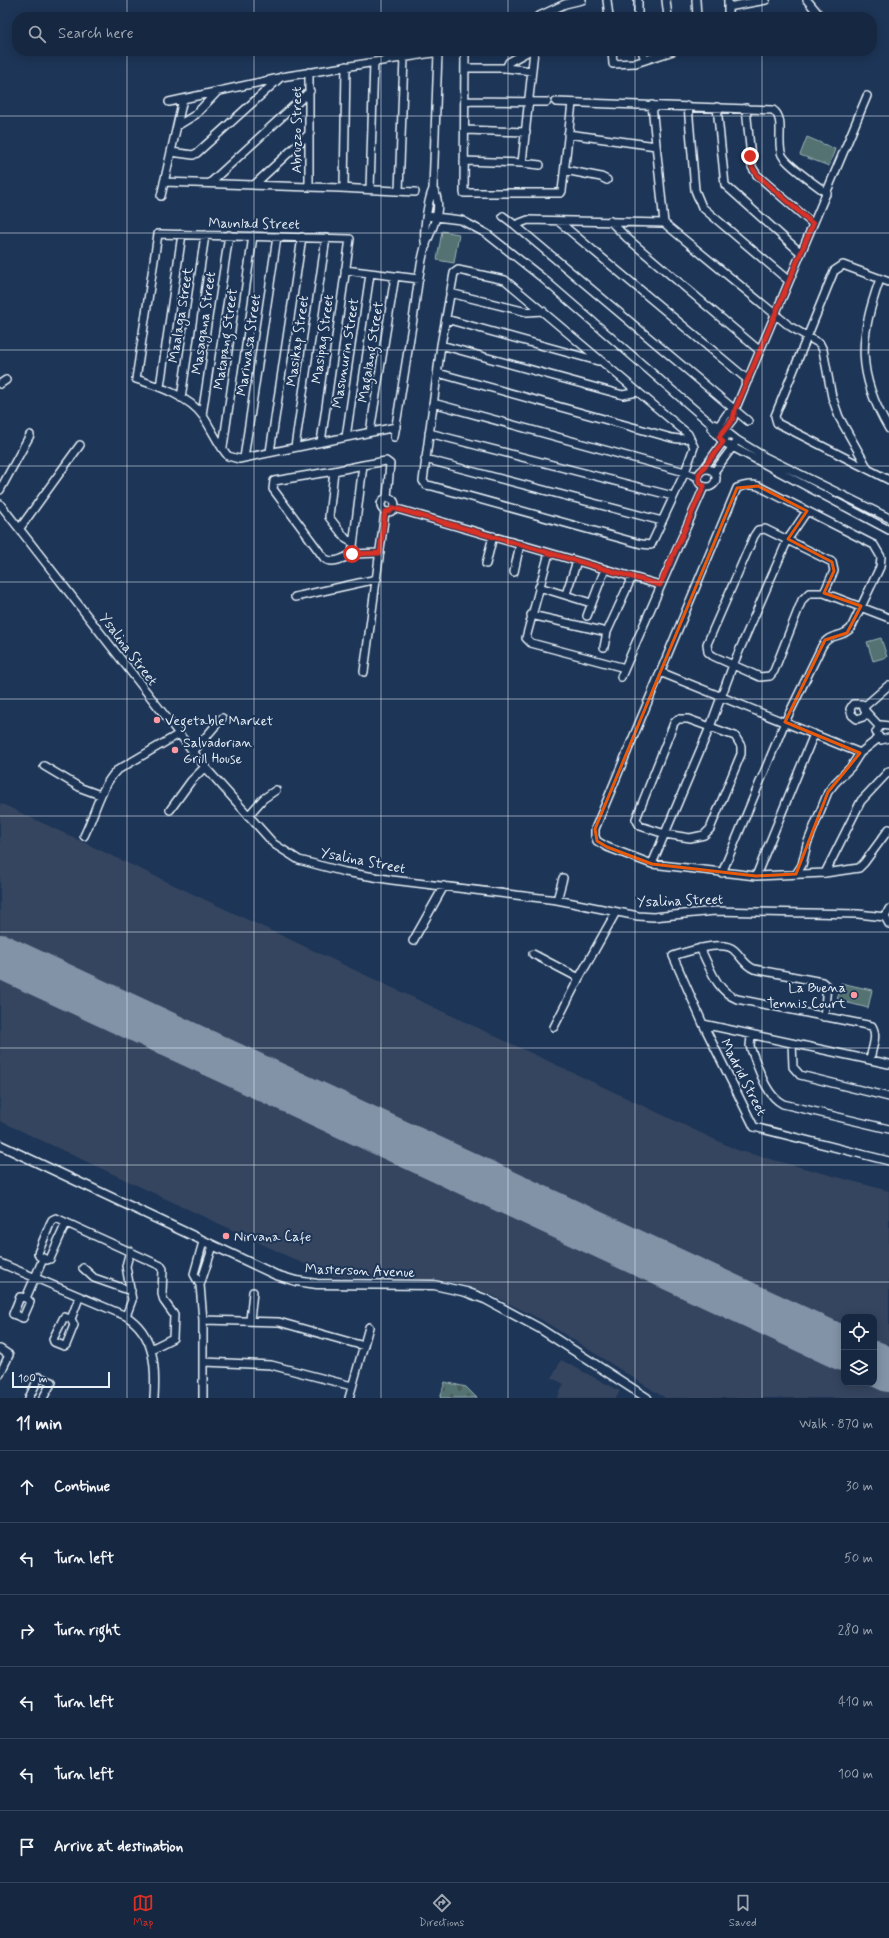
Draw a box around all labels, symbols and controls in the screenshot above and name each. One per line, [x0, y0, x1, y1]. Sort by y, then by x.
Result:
search box [12, 12, 877, 56]
icon: search [26, 23, 48, 45]
text: Search here [58, 24, 134, 44]
street label: Abruzzo Street [288, 86, 306, 174]
route end [741, 147, 759, 165]
street label: Maunlad Street [208, 214, 300, 234]
street label: Maalaga Street [165, 265, 199, 364]
street label: Masagana Street [188, 270, 221, 376]
street label: Matapang Street [210, 287, 244, 391]
street label: Mariwasa Street [233, 293, 265, 397]
street label: Masipag Street [308, 293, 338, 385]
street label: Masikap Street [283, 295, 313, 388]
street label: Masunurin Street [328, 297, 364, 409]
street label: Magalang Street [354, 300, 390, 404]
route start [343, 545, 361, 563]
street label: Ysalina Street [95, 610, 161, 690]
place label: Vegetable Market [165, 712, 274, 732]
marker: Vegetable Market [152, 715, 162, 725]
place label: Salvadorian Grill House [183, 734, 253, 768]
marker: Salvadorian Grill House [170, 745, 180, 755]
street label: Ysalina Street [319, 844, 407, 878]
street label: Ysalina Street [637, 890, 724, 912]
place label: La Buena Tennis Court [767, 979, 847, 1013]
marker: La Buena Tennis Court [849, 990, 859, 1000]
street label: Madrid Street [716, 1036, 770, 1119]
place label: Nirvana Cafe [234, 1228, 311, 1246]
marker: Nirvana Cafe [221, 1231, 231, 1241]
street label: Masterson Avenue [305, 1260, 416, 1282]
map controls [841, 1314, 877, 1386]
button: locate [841, 1314, 877, 1350]
button: layers [841, 1350, 877, 1386]
scale bar [12, 1370, 110, 1389]
text: 100 m [18, 1372, 48, 1386]
text: 11 min [16, 1413, 62, 1435]
text: Walk · 870 m [799, 1416, 873, 1433]
icon: ahead [16, 1476, 38, 1498]
text: Continue [54, 1477, 110, 1497]
text: 30 m [846, 1478, 873, 1495]
icon: left [16, 1548, 38, 1570]
text: Turn left [54, 1549, 114, 1569]
text: 50 m [844, 1550, 873, 1567]
icon: right [16, 1620, 38, 1642]
text: Turn right [54, 1621, 121, 1641]
text: 280 m [838, 1622, 873, 1639]
icon: left [16, 1692, 38, 1714]
text: Turn left [54, 1693, 114, 1713]
text: 410 m [838, 1694, 873, 1711]
icon: left [16, 1764, 38, 1786]
text: Turn left [54, 1765, 114, 1785]
text: 100 m [838, 1766, 873, 1783]
icon: arrive [16, 1836, 38, 1858]
text: Arrive at destination [54, 1837, 183, 1857]
tab: Map [132, 1892, 154, 1930]
tab: Directions [419, 1892, 464, 1930]
tab: Saved [729, 1892, 757, 1930]

